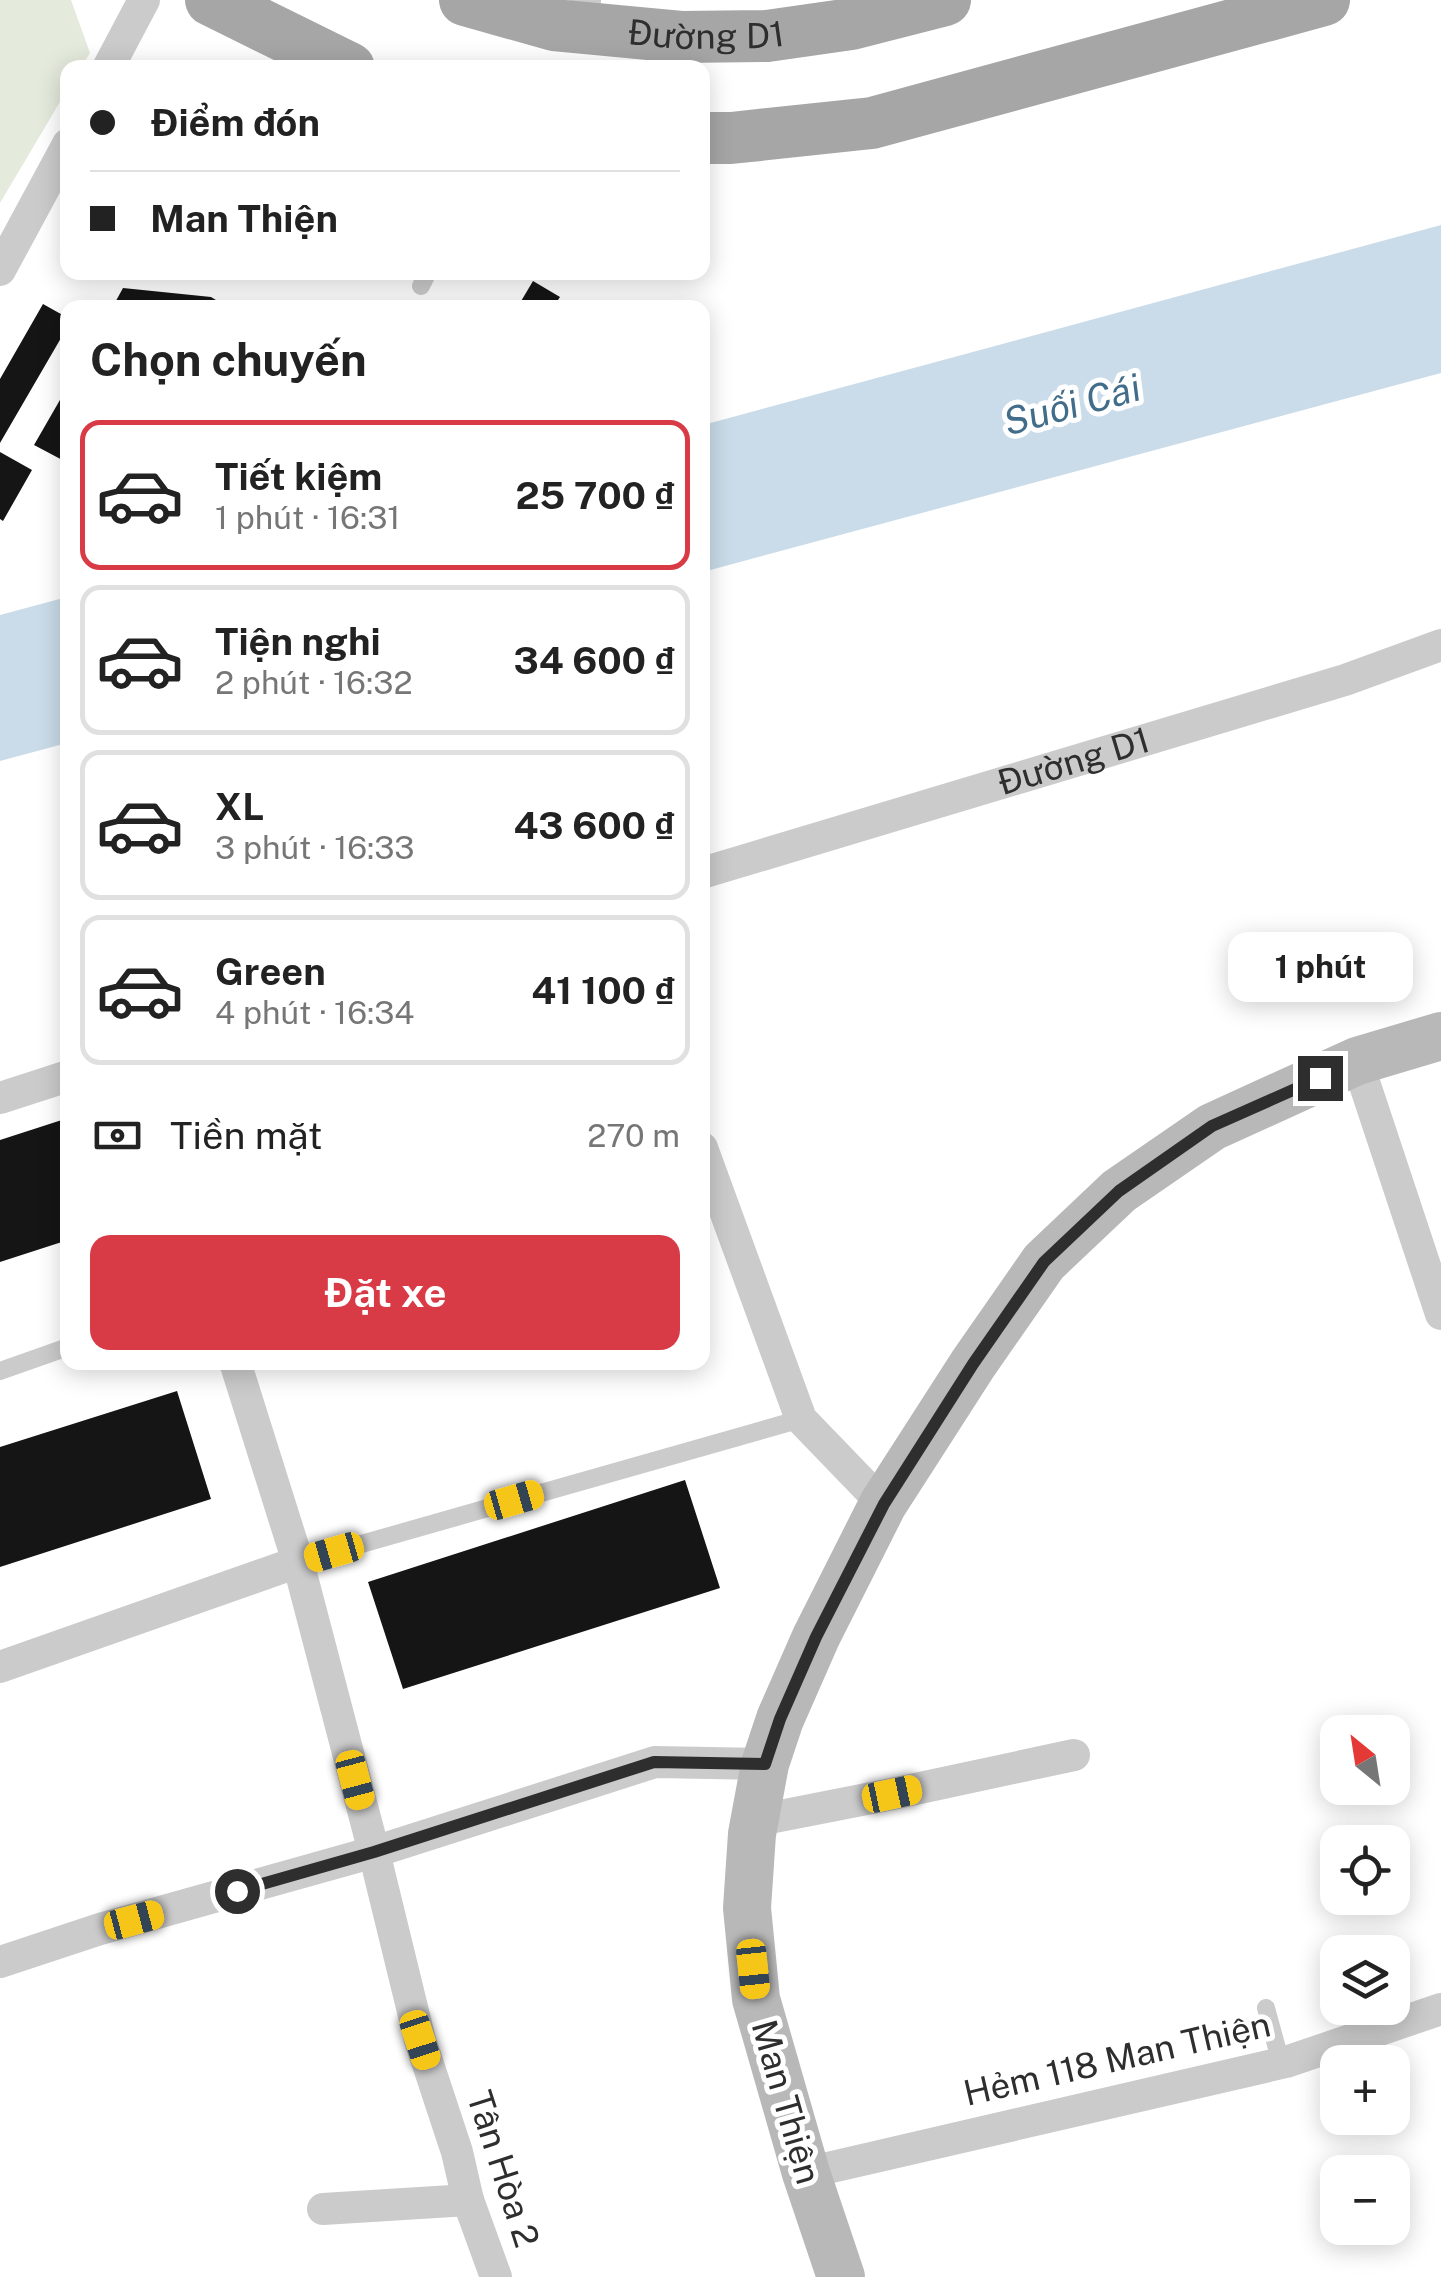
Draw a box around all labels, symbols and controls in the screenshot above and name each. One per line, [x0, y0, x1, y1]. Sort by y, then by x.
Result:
street label: Đường D1 [626, 11, 787, 57]
text: Điểm đón [150, 100, 320, 145]
text: Man Thiện [150, 196, 338, 241]
text: Chọn chuyến [90, 333, 367, 386]
water label: Suối Cái [998, 365, 1145, 444]
icon: car [95, 450, 185, 540]
text: Tiết kiệm [215, 454, 382, 499]
text: 25 700 ₫ [515, 473, 675, 518]
text: 1 phút · 16:31 [215, 499, 400, 536]
icon: car [95, 615, 185, 705]
text: Tiện nghi [215, 619, 381, 664]
text: 34 600 ₫ [514, 638, 675, 683]
text: 2 phút · 16:32 [215, 664, 412, 701]
street label: Đường D1 [992, 719, 1155, 803]
icon: car [95, 780, 185, 870]
text: XL [215, 784, 264, 829]
text: 43 600 ₫ [513, 803, 675, 848]
text: 3 phút · 16:33 [215, 829, 414, 866]
callout: 1 phút [1228, 933, 1412, 1003]
icon: car [95, 945, 185, 1035]
text: 1 phút [1275, 948, 1366, 985]
text: Green [215, 949, 326, 994]
text: 41 100 ₫ [531, 968, 675, 1013]
text: 4 phút · 16:34 [215, 994, 414, 1031]
route end [1298, 1056, 1343, 1101]
icon: cash [90, 1108, 145, 1163]
text: Tiền mặt [170, 1113, 322, 1158]
text: 270 m [587, 1117, 680, 1154]
button: Đặt xe [90, 1235, 680, 1350]
car [481, 1477, 547, 1523]
car [301, 1529, 367, 1575]
north arrow [1320, 1715, 1410, 1805]
map controls [1320, 1715, 1410, 2245]
car [333, 1747, 377, 1813]
car [860, 1773, 924, 1815]
button: locate [1320, 1825, 1410, 1915]
route start [215, 1869, 260, 1914]
car [101, 1898, 167, 1942]
button: layers [1320, 1935, 1410, 2025]
car [735, 1938, 771, 2000]
street label: Hẻm 118 Man Thiện [960, 2003, 1274, 2114]
car [396, 2007, 444, 2073]
street label: Man Thiện [744, 2015, 829, 2189]
button: + [1320, 2045, 1410, 2135]
street label: Tân Hòa 2 [459, 2086, 548, 2252]
button: − [1320, 2155, 1410, 2245]

